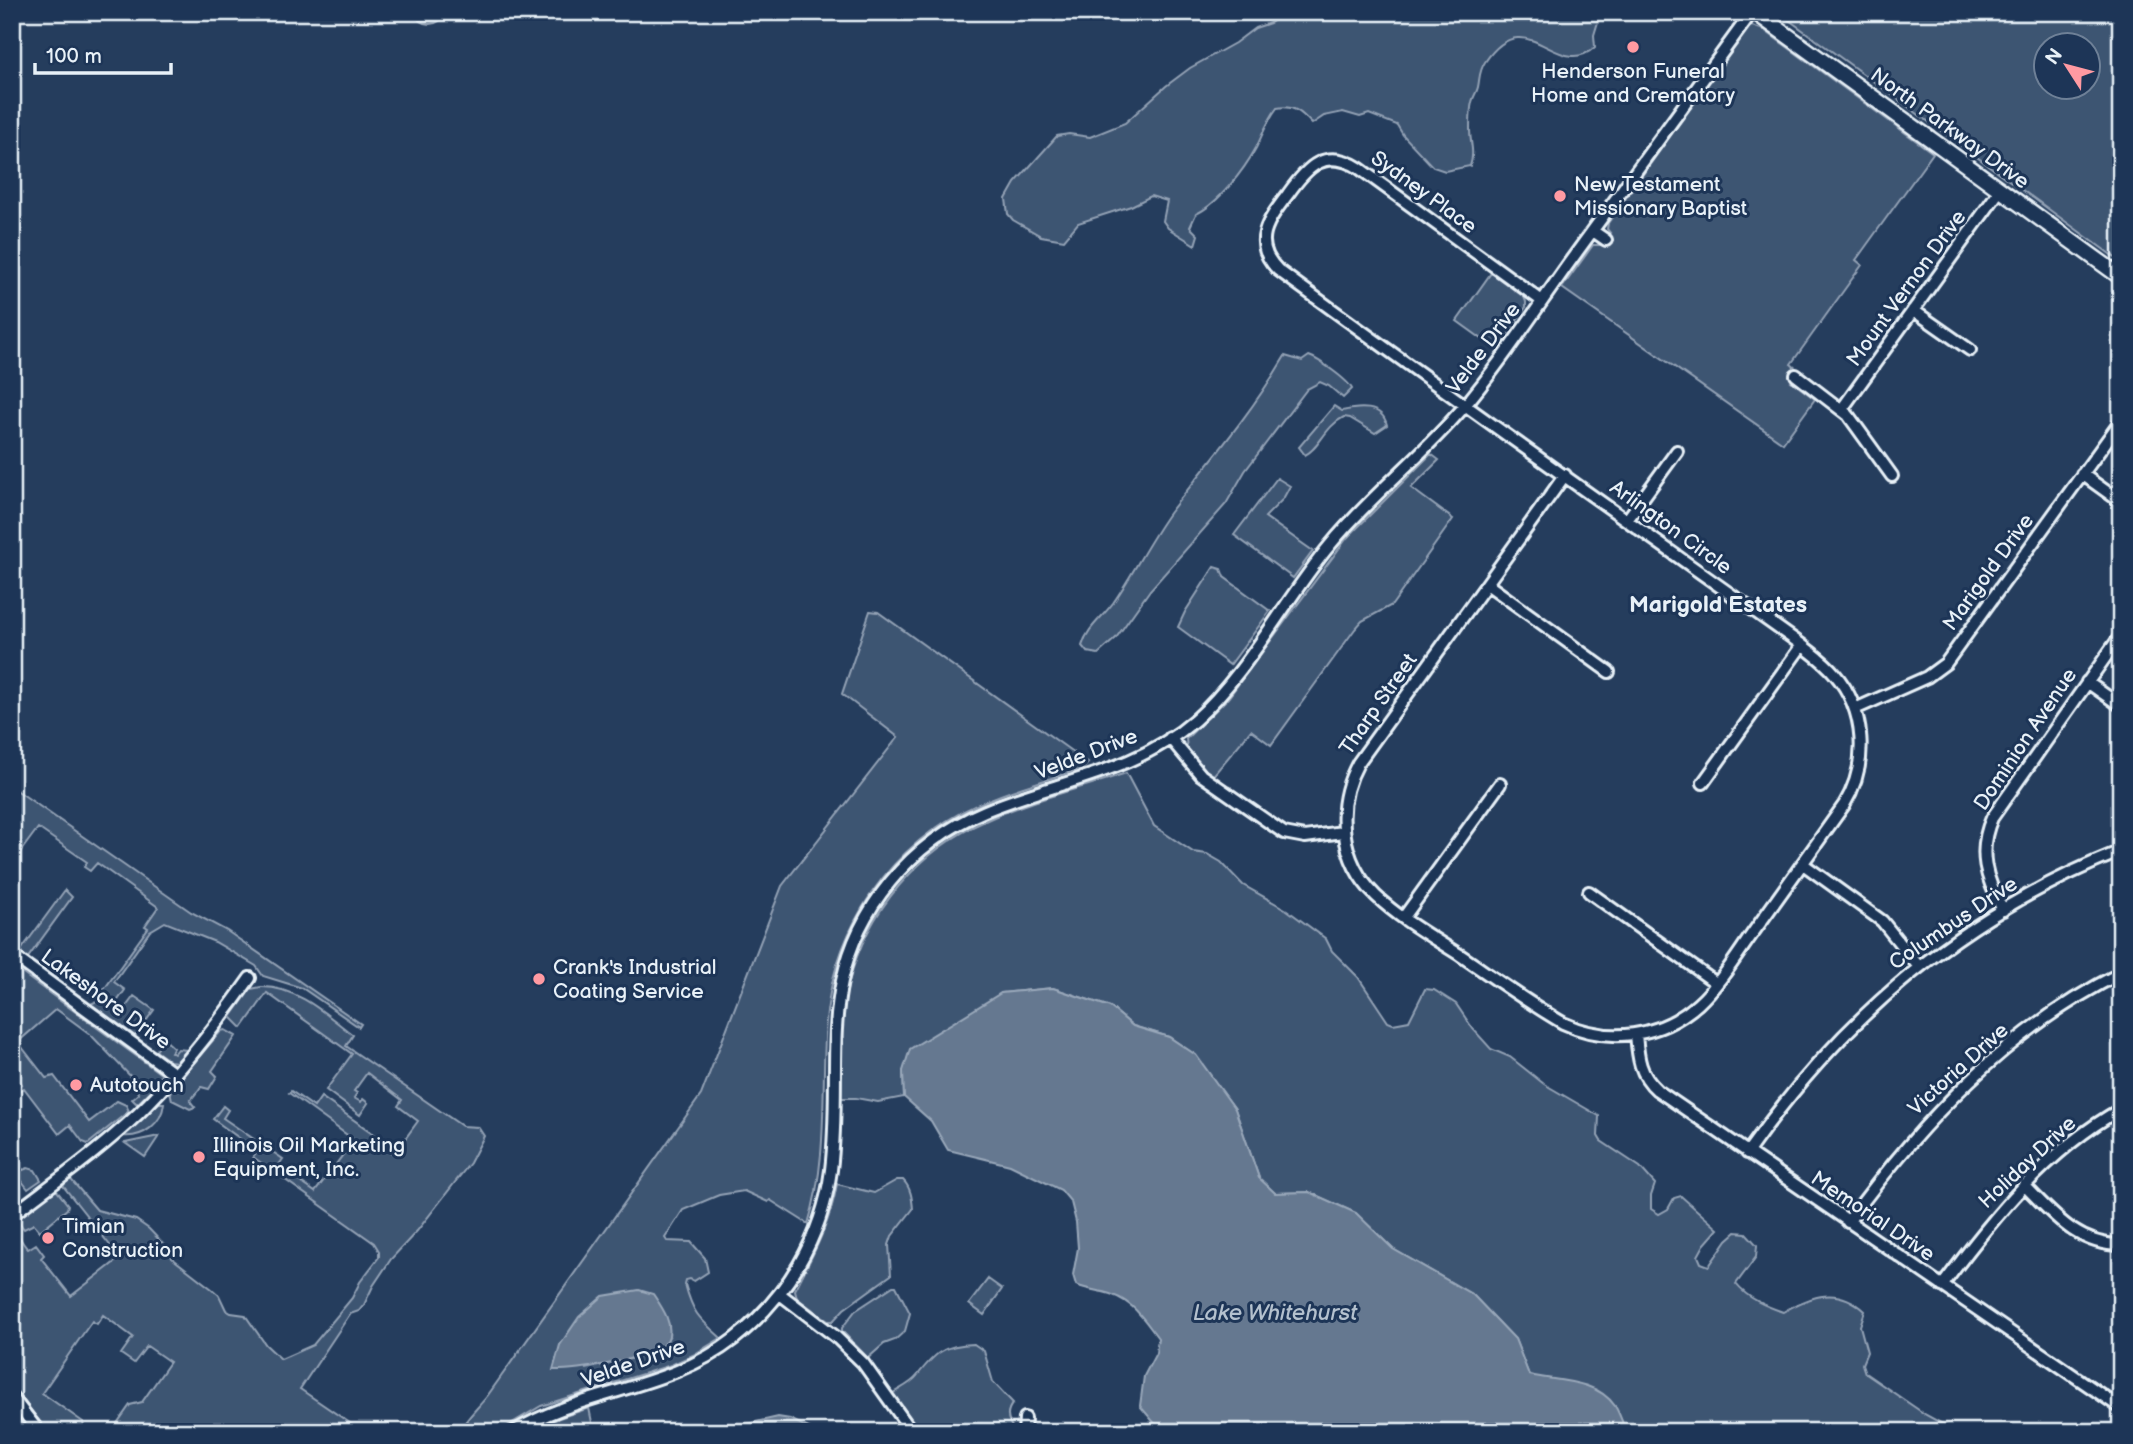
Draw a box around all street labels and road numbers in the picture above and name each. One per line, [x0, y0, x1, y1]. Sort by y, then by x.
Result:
street label: North Parkway Drive [1865, 62, 2034, 194]
street label: Sydney Place [1366, 146, 1482, 239]
street label: Mount Vernon Drive [1841, 205, 1971, 371]
street label: Velde Drive [1441, 298, 1526, 399]
street label: Arlington Circle [1605, 475, 1736, 580]
street label: Marigold Drive [1938, 509, 2039, 636]
street label: Tharp Street [1334, 648, 1423, 760]
street label: Dominion Avenue [1969, 664, 2082, 815]
street label: Velde Drive [1031, 723, 1141, 785]
street label: Columbus Drive [1884, 871, 2022, 976]
street label: Lakeshore Drive [36, 944, 175, 1055]
street label: Victoria Drive [1903, 1018, 2014, 1121]
street label: Holiday Drive [1973, 1111, 2081, 1214]
street label: Memorial Drive [1806, 1166, 1939, 1267]
street label: Velde Drive [578, 1334, 688, 1393]

